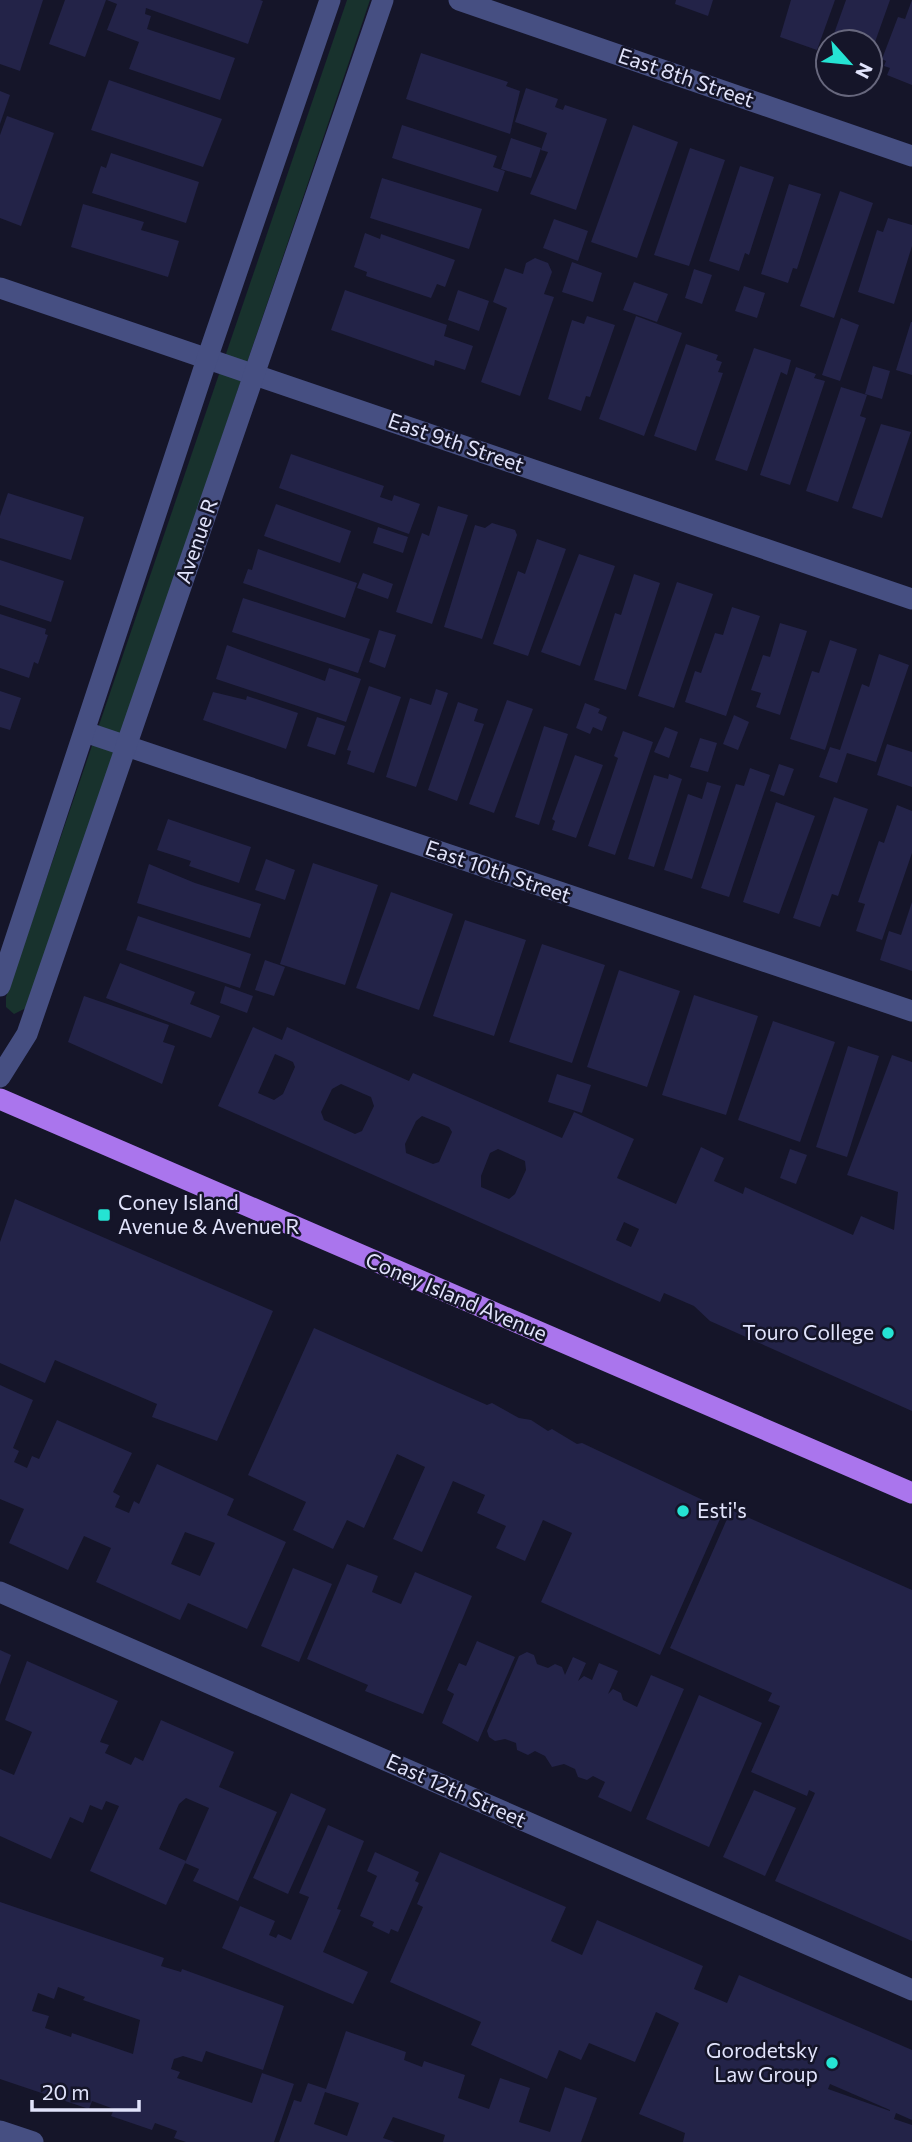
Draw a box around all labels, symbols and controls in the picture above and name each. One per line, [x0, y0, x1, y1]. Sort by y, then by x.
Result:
north arrow [814, 28, 884, 98]
street label: East 8th Street [615, 42, 758, 112]
text: N [851, 59, 878, 83]
street label: East 9th Street [385, 407, 528, 477]
street label: Avenue R [169, 495, 222, 586]
street label: East 10th Street [422, 834, 575, 907]
place label: Coney Island Avenue & Avenue R [118, 1189, 300, 1238]
marker: Coney Island Avenue & Avenue R [96, 1207, 112, 1223]
street label: Coney Island Avenue [362, 1246, 551, 1345]
place label: Touro College [742, 1319, 874, 1344]
marker: Touro College [880, 1325, 896, 1341]
place label: Esti's [697, 1497, 747, 1522]
marker: Esti's [675, 1503, 691, 1519]
street label: East 12th Street [383, 1748, 530, 1832]
place label: Gorodetsky Law Group [706, 2037, 818, 2086]
marker: Gorodetsky Law Group [824, 2055, 840, 2071]
scale bar [32, 2068, 138, 2112]
text: 20 m [42, 2079, 90, 2104]

